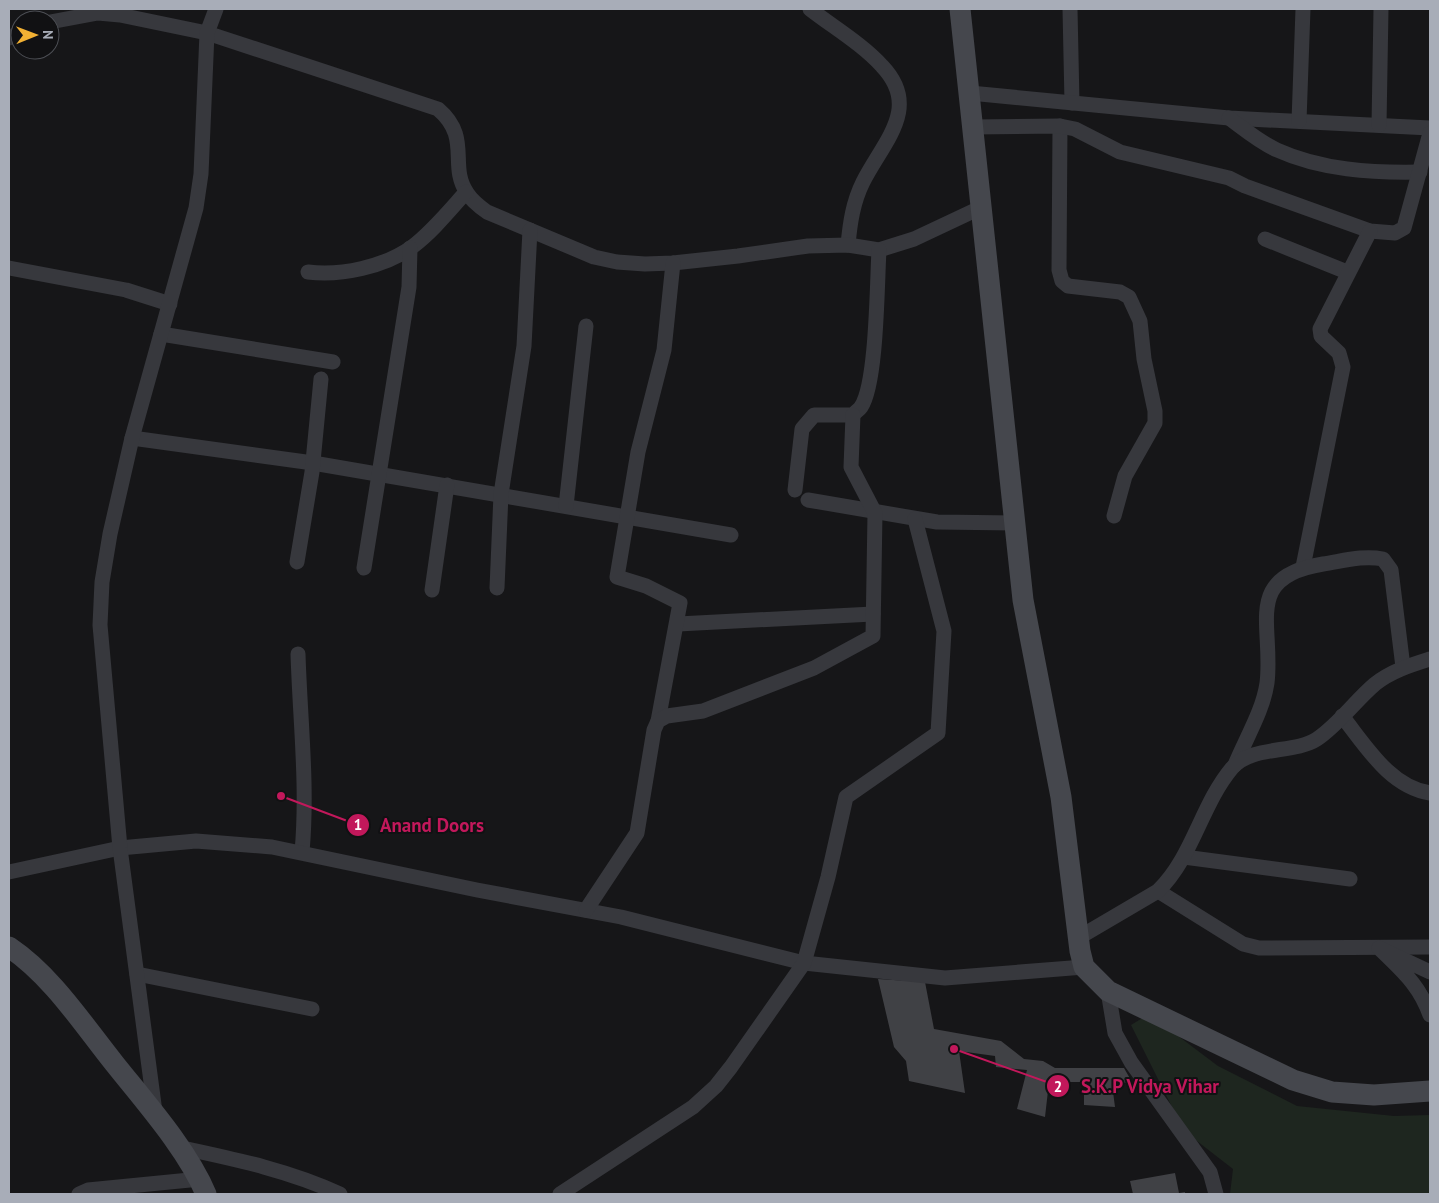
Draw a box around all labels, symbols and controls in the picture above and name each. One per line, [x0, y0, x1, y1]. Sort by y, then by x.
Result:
north arrow [10, 10, 60, 60]
text: N [39, 30, 57, 40]
callout: Anand Doors [345, 808, 494, 842]
text: Anand Doors [380, 813, 484, 837]
text: 1 [354, 815, 362, 834]
callout: S.K.P Vidya Vihar [1045, 1069, 1230, 1103]
text: S.K.P Vidya Vihar [1081, 1074, 1219, 1098]
text: 2 [1054, 1077, 1062, 1096]

